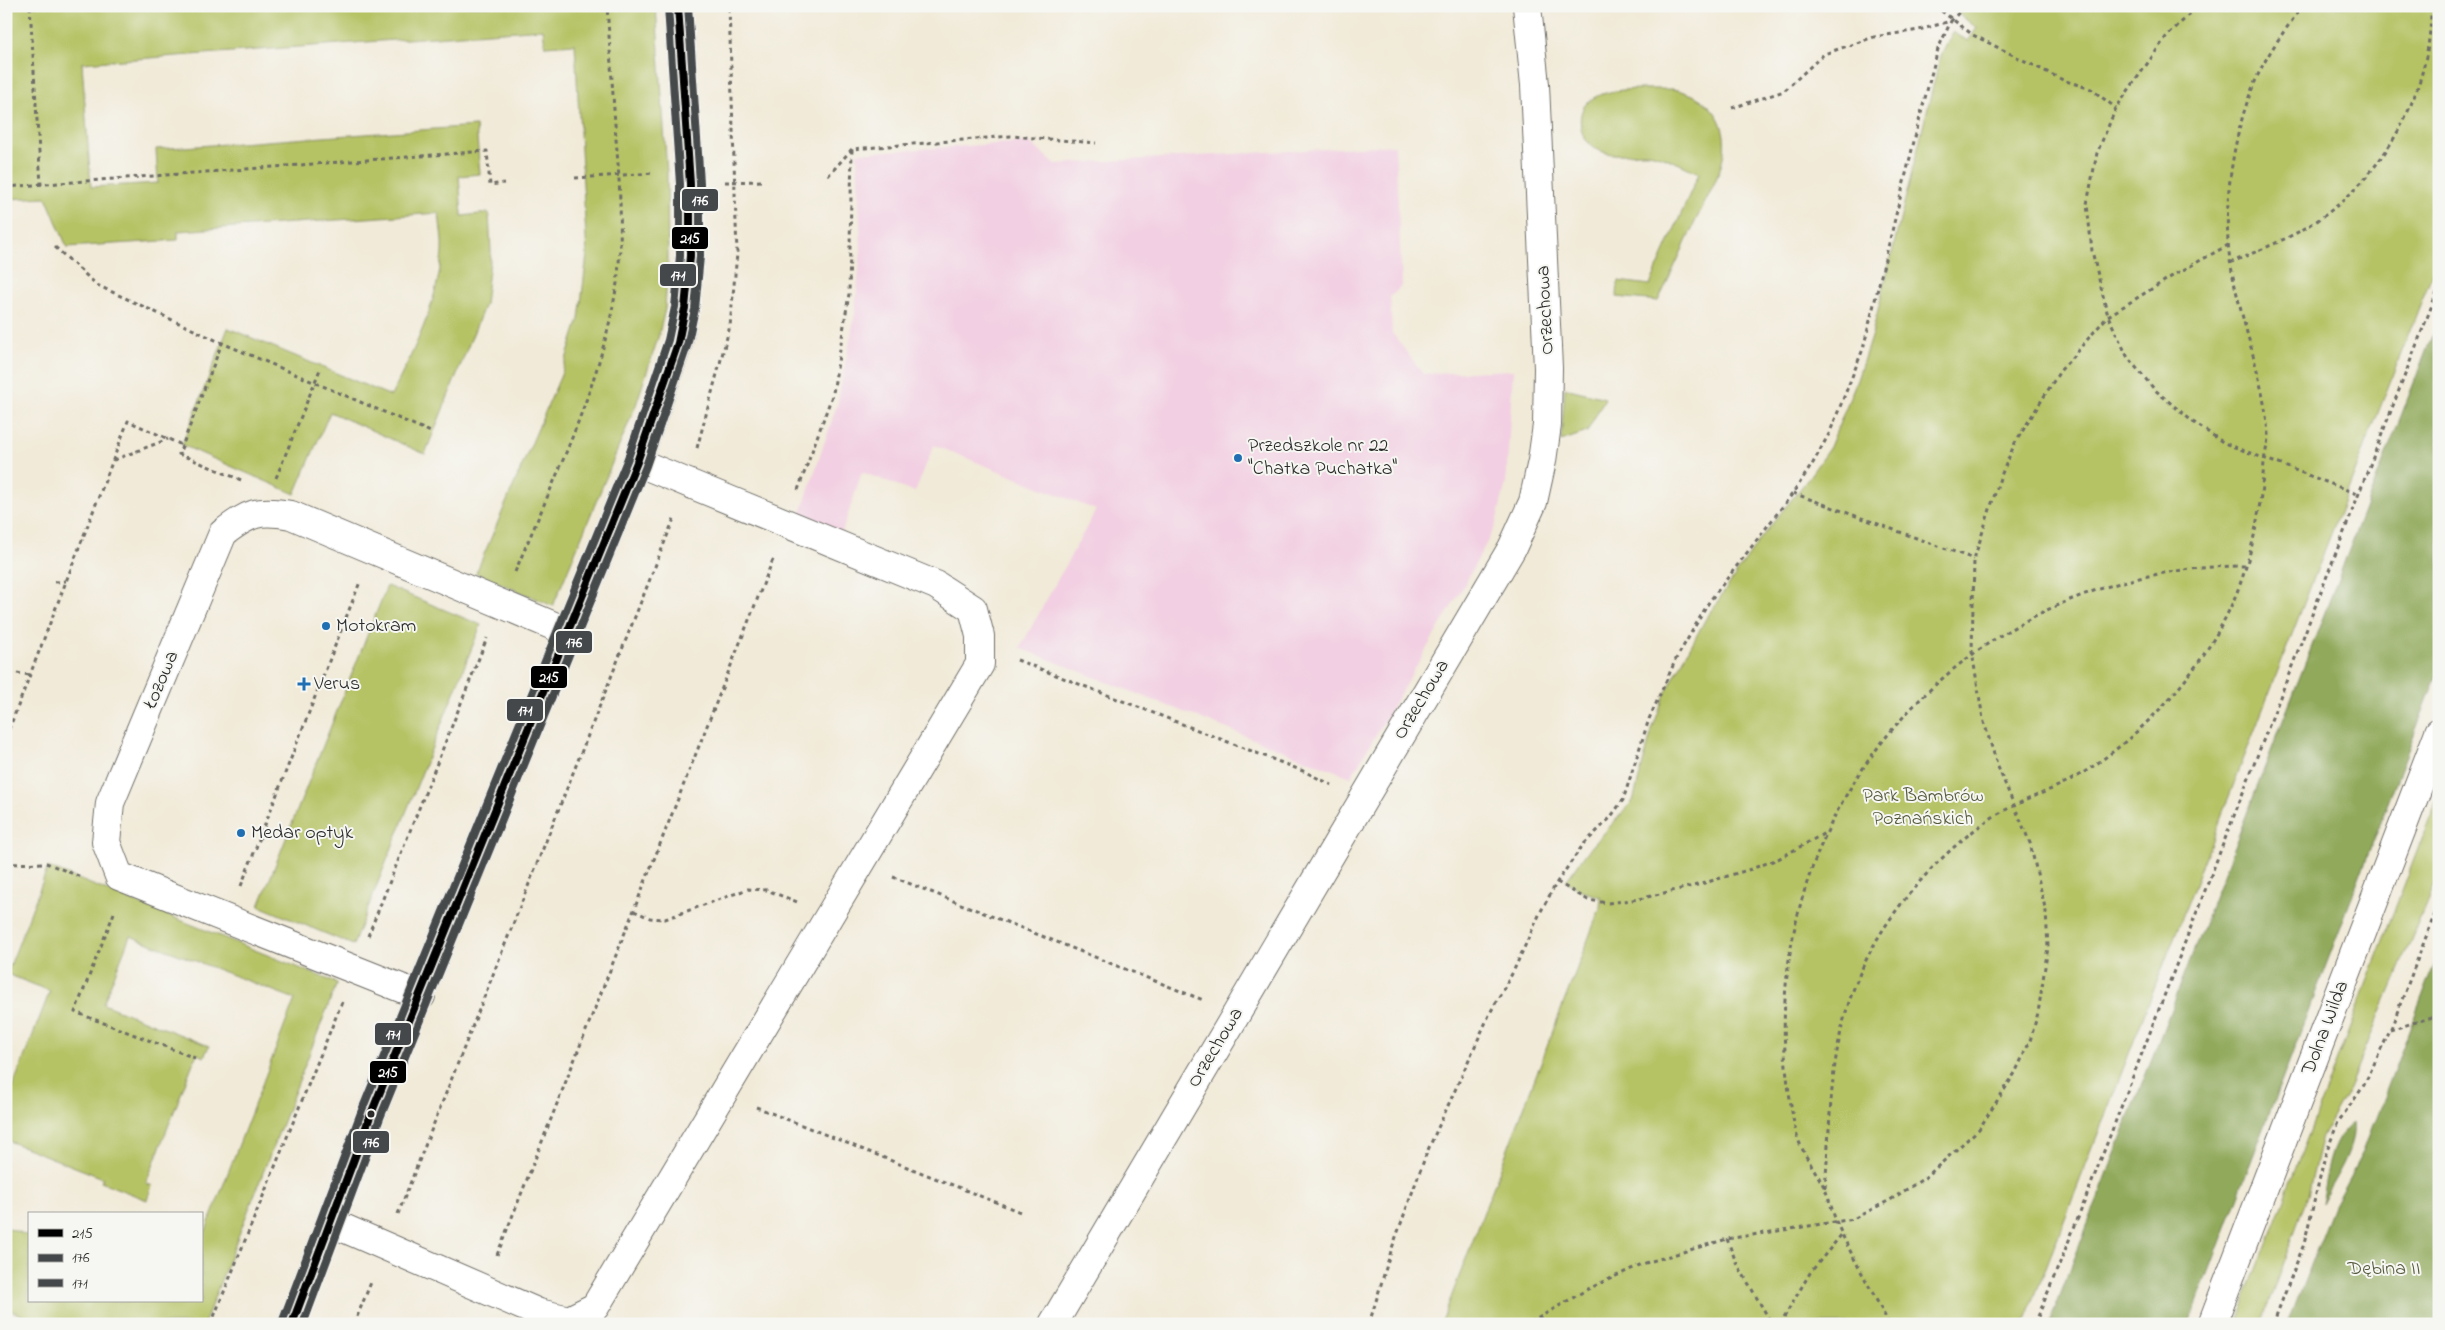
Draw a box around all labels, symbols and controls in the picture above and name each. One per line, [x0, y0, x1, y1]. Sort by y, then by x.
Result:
line badge: 176 [681, 188, 719, 212]
text: 176 [692, 191, 709, 212]
line badge: 215 [671, 226, 709, 250]
text: 215 [679, 229, 700, 250]
line badge: 171 [659, 263, 697, 287]
street label: Orzechowa [1529, 265, 1563, 355]
text: 171 [671, 266, 686, 287]
place label: Przedszkole nr 22 "Chatka Puchatka" [1248, 432, 1397, 484]
marker: Przedszkole nr 22 "Chatka Puchatka" [1232, 452, 1244, 464]
place label: Motokram [336, 612, 416, 641]
marker: Motokram [320, 620, 332, 632]
line badge: 176 [555, 630, 593, 654]
text: 176 [566, 633, 583, 654]
street label: Łozowa [136, 646, 187, 714]
street label: Orzechowa [1387, 654, 1457, 746]
line badge: 215 [530, 665, 568, 689]
text: 215 [538, 668, 559, 689]
place label: Verus [313, 670, 360, 699]
marker: Verus [298, 678, 310, 690]
line badge: 171 [506, 698, 544, 722]
text: 171 [518, 701, 533, 722]
park label: Park Bambrów Poznańskich [1862, 782, 1984, 834]
place label: Medar optyk [251, 819, 353, 848]
marker: Medar optyk [235, 827, 247, 839]
street label: Dolna Wilda [2294, 977, 2357, 1080]
street label: Orzechowa [1181, 1002, 1251, 1094]
line badge: 171 [374, 1022, 412, 1046]
text: 171 [386, 1025, 401, 1046]
line badge: 215 [369, 1060, 407, 1084]
text: 215 [377, 1063, 398, 1084]
unlabelled marker [366, 1109, 376, 1119]
line badge: 176 [352, 1130, 390, 1154]
text: 176 [363, 1133, 380, 1154]
legend [28, 1212, 202, 1302]
text: 215 [72, 1223, 93, 1245]
text: 176 [72, 1247, 90, 1269]
park label: Dębina II [2347, 1255, 2420, 1284]
text: 171 [72, 1273, 88, 1295]

